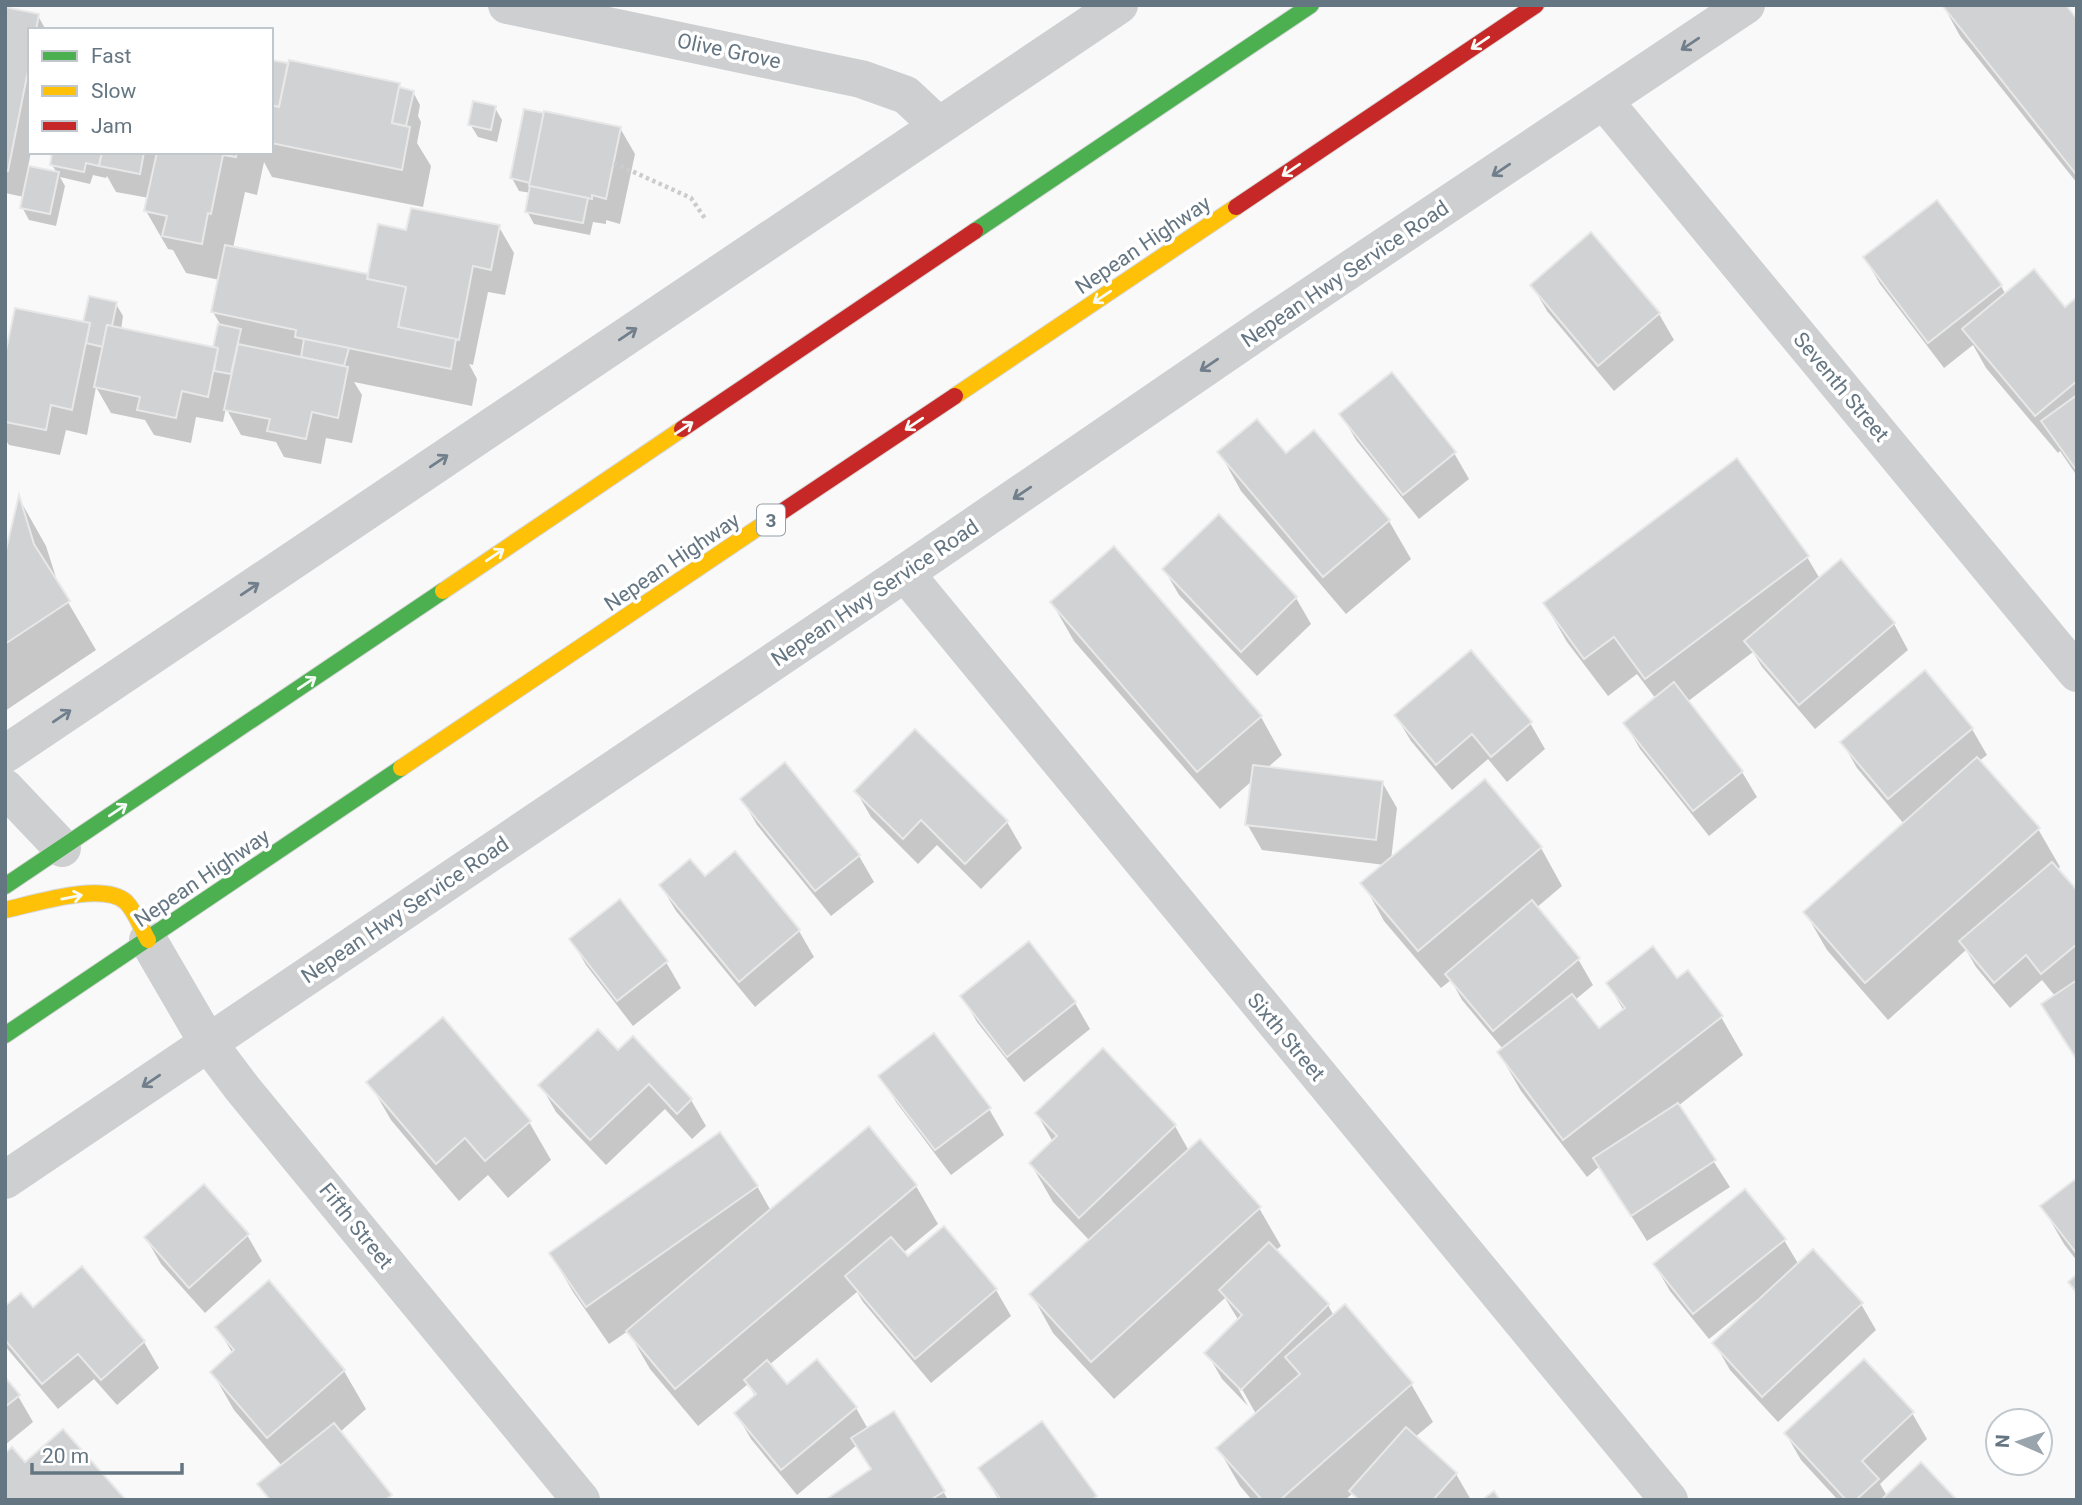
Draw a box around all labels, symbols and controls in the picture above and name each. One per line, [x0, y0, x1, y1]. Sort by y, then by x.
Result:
legend [28, 28, 273, 154]
street label: Olive Grove [675, 28, 783, 74]
one-way arrow [1471, 36, 1490, 51]
one-way arrow [1681, 37, 1700, 51]
text: Fast [91, 44, 132, 68]
text: Slow [91, 79, 137, 103]
text: Jam [91, 114, 132, 138]
one-way arrow [1282, 163, 1301, 178]
one-way arrow [1491, 164, 1511, 178]
street label: Nepean Highway [1071, 191, 1215, 299]
street label: Nepean Hwy Service Road [1237, 196, 1453, 352]
one-way arrow [1093, 290, 1112, 305]
one-way arrow [618, 327, 637, 341]
street label: Seventh Street [1788, 327, 1894, 447]
one-way arrow [1200, 358, 1220, 372]
one-way arrow [904, 418, 924, 432]
one-way arrow [674, 421, 693, 435]
one-way arrow [429, 454, 448, 469]
one-way arrow [1013, 486, 1032, 500]
road number: 3 [757, 505, 785, 536]
street label: Nepean Highway [600, 508, 744, 616]
street label: Nepean Hwy Service Road [767, 515, 983, 671]
one-way arrow [485, 548, 505, 562]
one-way arrow [240, 581, 260, 595]
one-way arrow [297, 675, 316, 690]
one-way arrow [52, 709, 71, 723]
one-way arrow [108, 803, 127, 817]
street label: Nepean Highway [130, 824, 274, 932]
street label: Nepean Hwy Service Road [297, 832, 513, 988]
one-way arrow [60, 889, 83, 903]
street label: Sixth Street [1242, 988, 1330, 1086]
one-way arrow [142, 1074, 161, 1088]
street label: Fifth Street [314, 1178, 398, 1274]
north arrow [1984, 1407, 2054, 1477]
scale bar [32, 1432, 182, 1476]
text: N [1991, 1434, 2014, 1448]
text: 20 m [42, 1444, 89, 1468]

